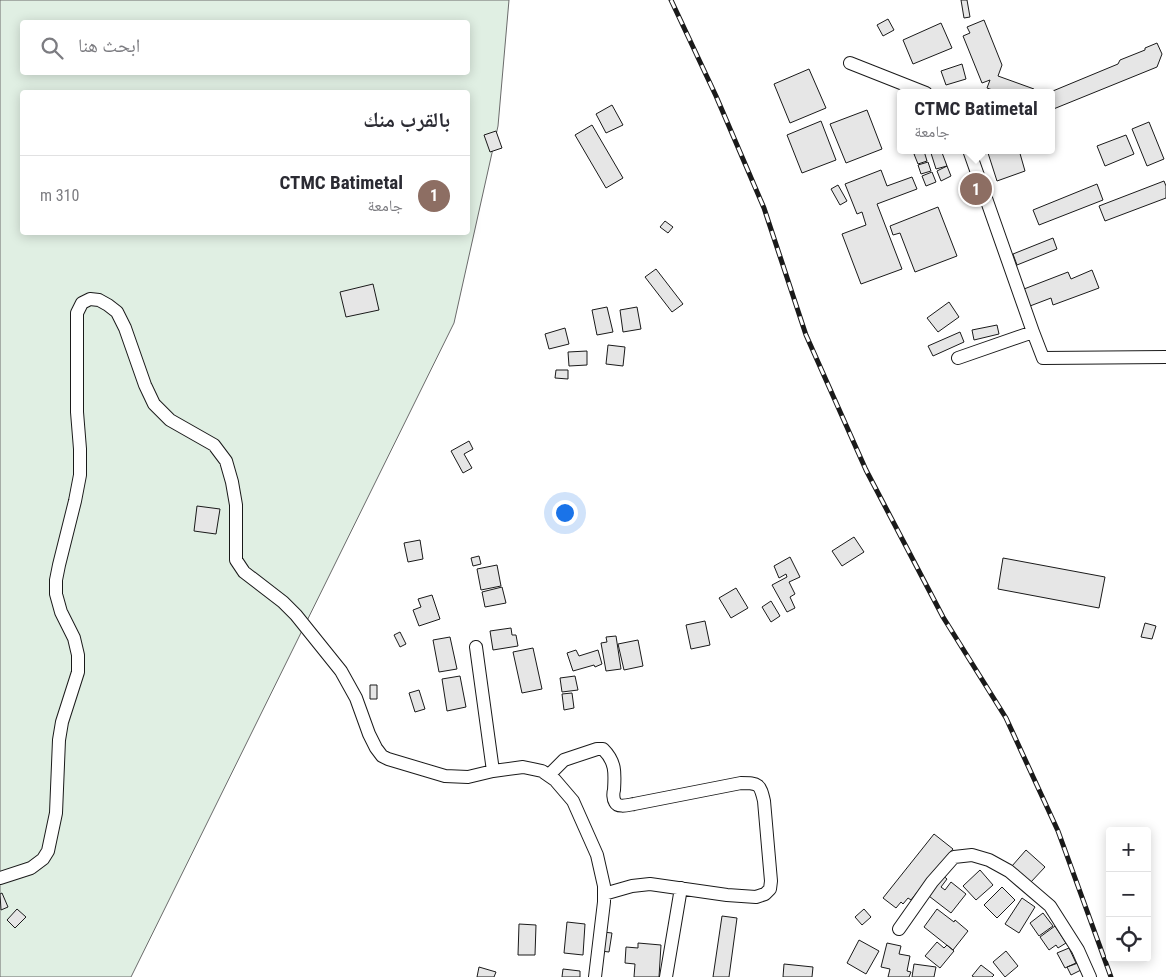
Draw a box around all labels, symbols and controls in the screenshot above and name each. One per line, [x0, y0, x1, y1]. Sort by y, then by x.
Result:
search box [20, 20, 470, 75]
icon: search [38, 34, 66, 62]
text: ابحث هنا [78, 34, 140, 57]
popup [897, 89, 1055, 154]
text: CTMC Batimetal [914, 97, 1038, 120]
text: بالقرب منك [363, 108, 450, 132]
text: جامعة [914, 122, 950, 141]
pin: 1 [960, 170, 992, 208]
text: CTMC Batimetal [280, 171, 403, 194]
text: 310 m [40, 186, 79, 205]
text: 1 [430, 186, 438, 205]
text: جامعة [368, 196, 403, 215]
your location [552, 500, 578, 526]
map controls [1106, 827, 1151, 962]
button: + [1106, 827, 1151, 872]
button: − [1106, 872, 1151, 917]
button: locate [1106, 917, 1151, 962]

